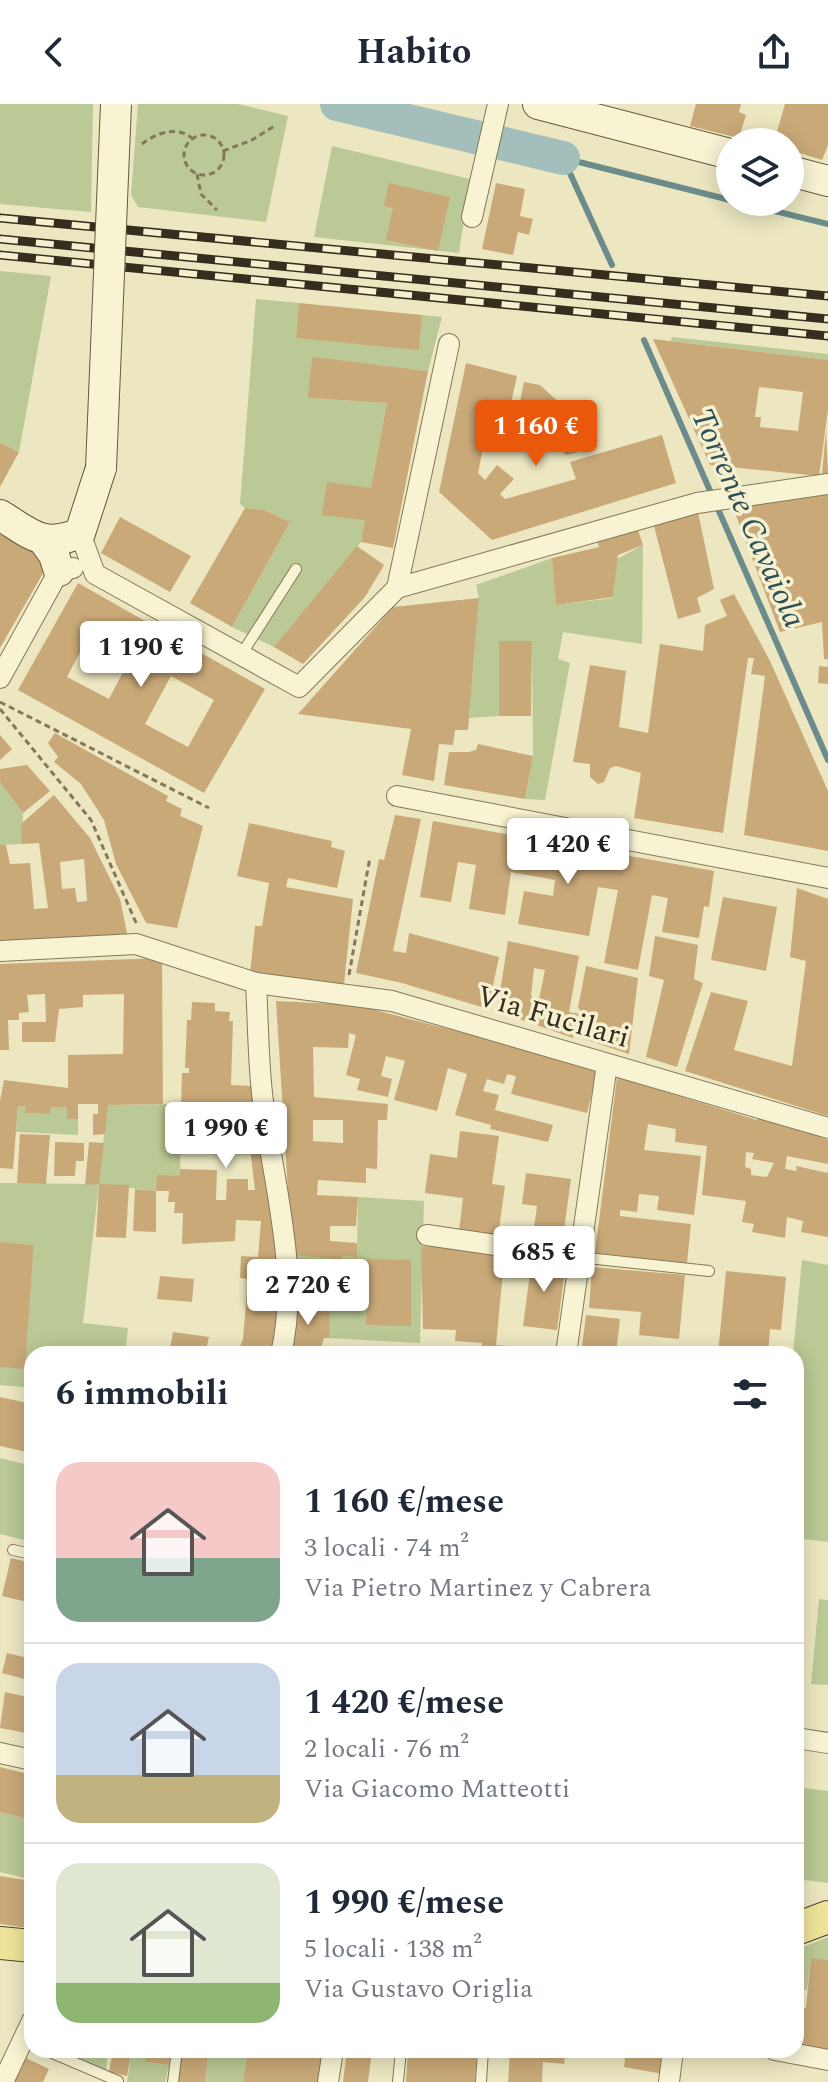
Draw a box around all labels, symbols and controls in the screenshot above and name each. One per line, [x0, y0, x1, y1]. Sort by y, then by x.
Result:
text: Habito [357, 25, 471, 80]
icon: back [32, 30, 76, 74]
icon: share [752, 30, 796, 74]
map controls [716, 128, 804, 216]
button: layers [716, 128, 804, 216]
pin: 1 160 € [462, 400, 610, 468]
water label: Torrente Cavaiola [678, 400, 818, 636]
text: 1 160 € [493, 406, 579, 446]
pin: 1 190 € [67, 621, 215, 689]
text: 1 190 € [98, 627, 184, 667]
pin: 1 420 € [494, 818, 642, 886]
text: 1 420 € [525, 824, 611, 864]
street label: Via Fucilari [471, 973, 635, 1061]
pin: 1 990 € [152, 1102, 300, 1170]
text: 1 990 € [183, 1108, 269, 1148]
pin: 685 € [488, 1226, 600, 1294]
text: 685 € [512, 1232, 576, 1272]
pin: 2 720 € [234, 1259, 382, 1327]
text: 2 720 € [265, 1265, 351, 1305]
text: 6 immobili [56, 1368, 228, 1420]
icon: filters [728, 1372, 772, 1416]
text: 1 160 €/mese [304, 1476, 504, 1528]
icon: home [120, 1494, 216, 1590]
text: 3 locali · 74 m² [304, 1528, 469, 1568]
text: Via Pietro Martinez y Cabrera [304, 1568, 652, 1608]
text: 1 420 €/mese [304, 1677, 504, 1729]
icon: home [120, 1695, 216, 1791]
text: 2 locali · 76 m² [304, 1729, 469, 1769]
text: Via Giacomo Matteotti [304, 1769, 570, 1809]
text: 1 990 €/mese [304, 1877, 504, 1929]
icon: home [120, 1895, 216, 1991]
text: 5 locali · 138 m² [304, 1929, 482, 1969]
text: Via Gustavo Origlia [304, 1969, 533, 2009]

